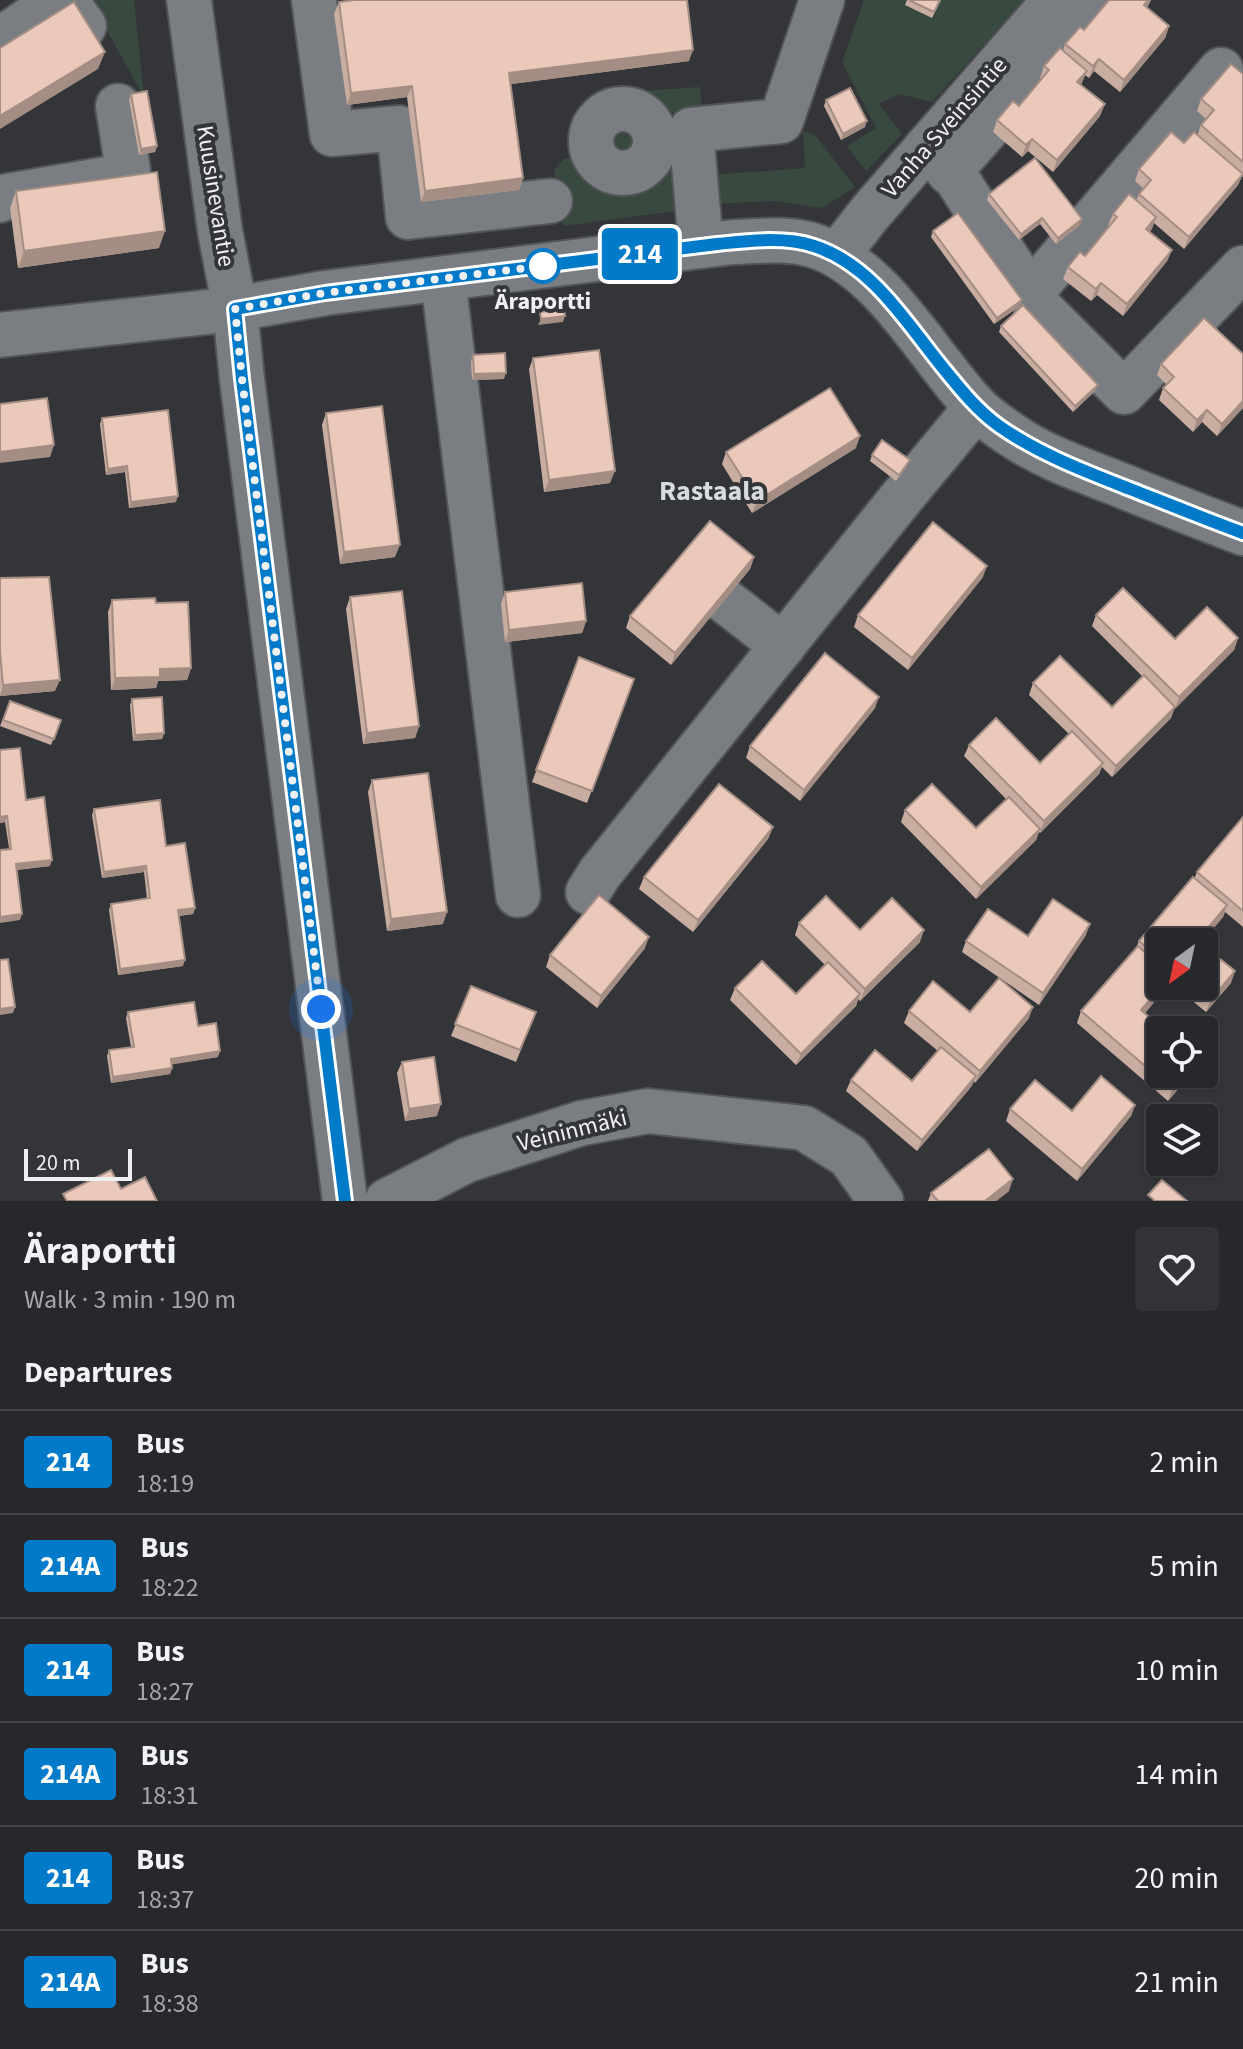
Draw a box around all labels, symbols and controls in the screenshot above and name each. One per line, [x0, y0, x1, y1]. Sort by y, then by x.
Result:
street label: Vanha Sveinsintie [873, 49, 1016, 206]
street label: Kuusinevantie [187, 123, 244, 269]
line badge: 214 [594, 228, 686, 280]
text: 214 [618, 234, 662, 274]
marker: Äraportti [526, 249, 560, 283]
place label: Äraportti [494, 284, 591, 319]
district label: Rastaala [659, 471, 765, 511]
north arrow [1146, 928, 1218, 1000]
map controls [1146, 928, 1218, 1176]
your location [301, 989, 341, 1029]
button: locate [1146, 1016, 1218, 1088]
street label: Veininmäki [514, 1100, 631, 1161]
button: layers [1146, 1104, 1218, 1176]
scale bar [24, 1145, 132, 1181]
text: 20 m [36, 1147, 81, 1179]
text: Äraportti [24, 1224, 177, 1278]
button: heart [1135, 1227, 1219, 1311]
text: Walk · 3 min · 190 m [24, 1281, 236, 1318]
text: Departures [24, 1351, 172, 1394]
text: Bus [136, 1422, 184, 1465]
text: 2 min [1149, 1441, 1219, 1484]
text: 214 [46, 1442, 90, 1482]
text: 18:19 [136, 1465, 194, 1502]
text: Bus [140, 1526, 189, 1569]
text: 5 min [1149, 1545, 1219, 1588]
text: 214A [40, 1546, 100, 1586]
text: 18:22 [140, 1569, 199, 1606]
text: Bus [136, 1630, 184, 1673]
text: 10 min [1135, 1649, 1219, 1692]
text: 214 [46, 1650, 90, 1690]
text: 18:27 [136, 1673, 194, 1710]
text: Bus [140, 1734, 189, 1777]
text: 14 min [1135, 1753, 1219, 1796]
text: 214A [40, 1754, 100, 1794]
text: 18:31 [140, 1777, 199, 1814]
text: Bus [136, 1838, 184, 1881]
text: 20 min [1135, 1857, 1219, 1900]
text: 214 [46, 1858, 90, 1898]
text: 18:37 [136, 1881, 194, 1918]
text: Bus [140, 1942, 189, 1985]
text: 21 min [1135, 1961, 1219, 2004]
text: 214A [40, 1962, 100, 2002]
text: 18:38 [140, 1985, 199, 2022]

